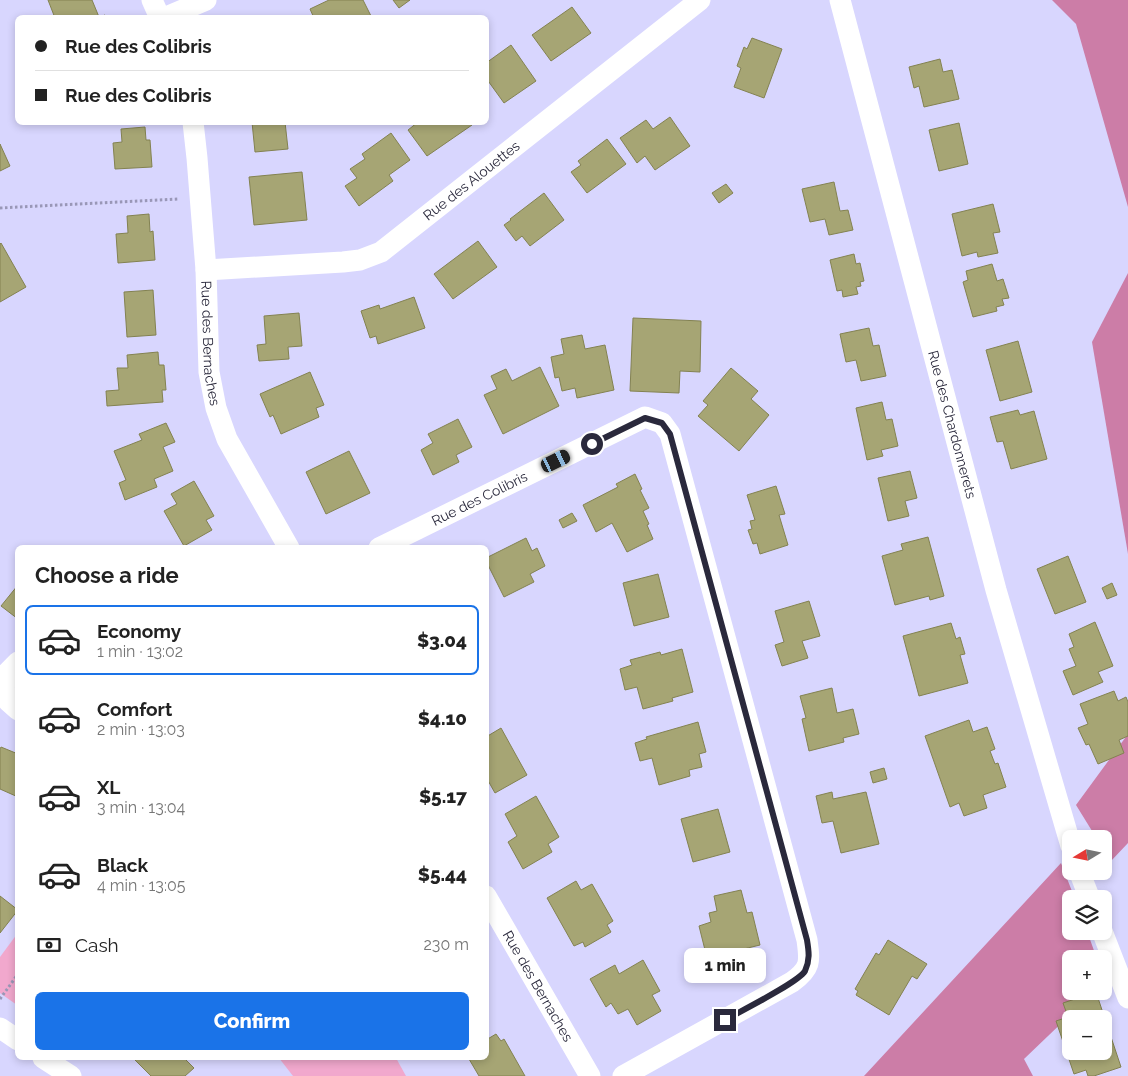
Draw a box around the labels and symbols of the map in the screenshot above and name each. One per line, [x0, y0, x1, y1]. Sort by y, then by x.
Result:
street label: Rue des Alouettes [420, 137, 523, 224]
street label: Rue des Bernaches [198, 280, 223, 407]
street label: Rue des Chardonnerets [925, 349, 980, 500]
route start [581, 433, 603, 455]
car [539, 448, 572, 474]
street label: Rue des Colibris [429, 468, 530, 529]
north arrow [1062, 830, 1112, 880]
street label: Rue des Bernaches [500, 928, 576, 1045]
callout: 1 min [684, 948, 766, 982]
route end [714, 1009, 736, 1031]

